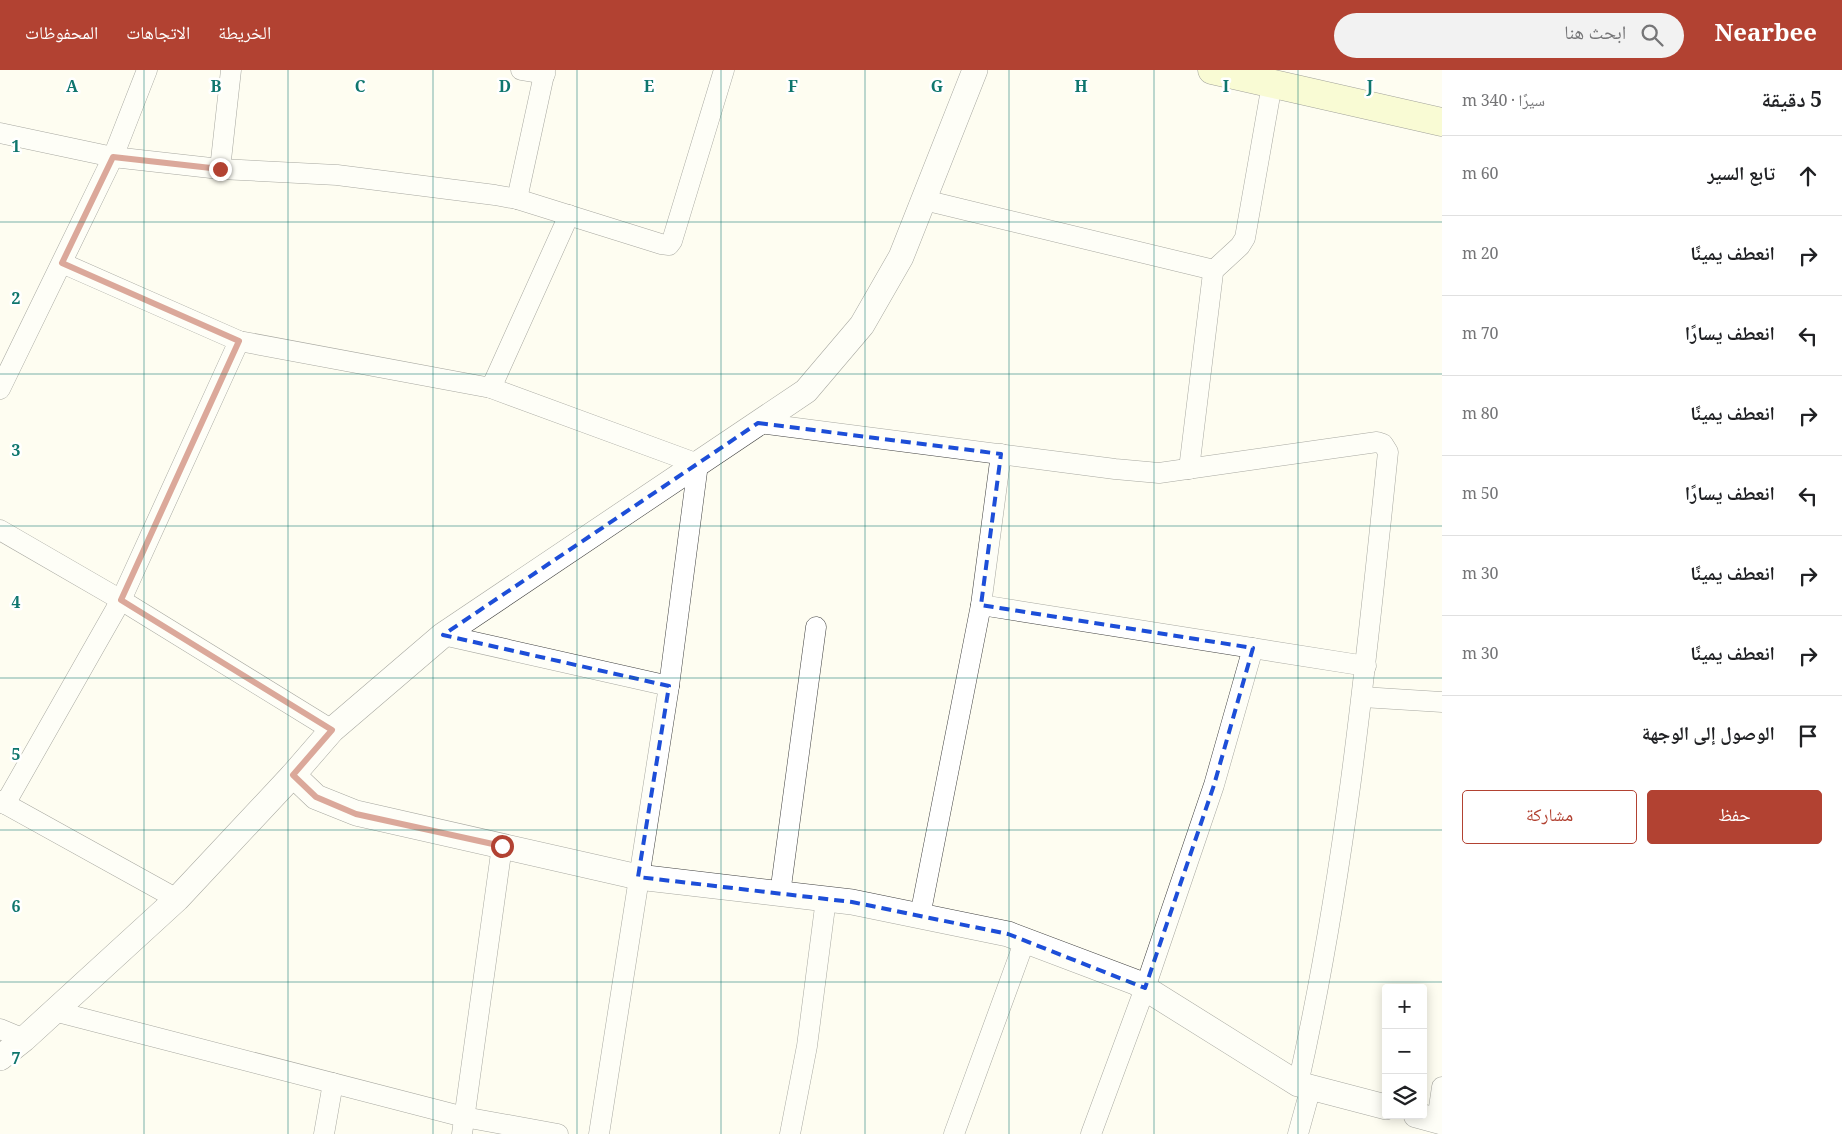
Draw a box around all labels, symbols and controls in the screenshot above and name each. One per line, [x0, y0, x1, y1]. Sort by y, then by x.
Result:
search box [1334, 13, 1684, 58]
text: Nearbee [1714, 15, 1817, 56]
text: ابحث هنا [1564, 19, 1626, 51]
text: المحفوظات [25, 20, 98, 50]
text: الاتجاهات [126, 20, 190, 50]
text: الخريطة [218, 20, 271, 50]
icon: search [1638, 21, 1666, 49]
text: A [66, 75, 79, 102]
text: B [210, 75, 222, 102]
text: C [355, 75, 366, 102]
text: D [499, 75, 511, 102]
text: E [644, 75, 654, 102]
text: F [788, 75, 798, 102]
text: G [931, 75, 943, 102]
text: H [1074, 75, 1088, 102]
text: I [1223, 75, 1229, 102]
text: J [1366, 75, 1374, 102]
text: 5 دقيقة [1762, 85, 1822, 120]
text: سيرًا · 340 m [1462, 89, 1545, 116]
text: 1 [12, 135, 21, 162]
route end [209, 158, 232, 181]
text: تابع السير [1707, 160, 1775, 192]
text: 60 m [1462, 162, 1499, 189]
icon: ahead [1794, 162, 1822, 190]
text: انعطف يمينًا [1690, 240, 1775, 272]
text: 20 m [1462, 242, 1499, 269]
icon: right [1794, 242, 1822, 270]
text: 2 [12, 287, 21, 314]
text: انعطف يسارًا [1685, 320, 1775, 352]
text: 70 m [1462, 322, 1499, 349]
icon: left [1794, 322, 1822, 350]
text: انعطف يمينًا [1690, 400, 1775, 432]
text: 80 m [1462, 402, 1499, 429]
icon: right [1794, 402, 1822, 430]
text: 3 [12, 439, 21, 466]
text: انعطف يسارًا [1685, 480, 1775, 512]
text: 50 m [1462, 482, 1499, 509]
icon: left [1794, 482, 1822, 510]
text: انعطف يمينًا [1690, 560, 1775, 592]
text: 30 m [1462, 562, 1499, 589]
icon: right [1794, 562, 1822, 590]
text: 4 [12, 591, 21, 618]
text: انعطف يمينًا [1690, 640, 1775, 672]
text: 30 m [1462, 642, 1499, 669]
icon: right [1794, 642, 1822, 670]
text: الوصول إلى الوجهة [1642, 720, 1775, 752]
icon: arrive [1794, 722, 1822, 750]
text: 5 [12, 743, 21, 770]
button: مشاركة [1462, 790, 1637, 844]
button: حفظ [1647, 790, 1822, 844]
route start [491, 835, 514, 858]
text: 6 [12, 895, 21, 922]
map controls [1382, 984, 1427, 1119]
button: + [1382, 984, 1427, 1029]
button: − [1382, 1029, 1427, 1074]
text: 7 [12, 1047, 21, 1074]
button: layers [1382, 1074, 1427, 1119]

